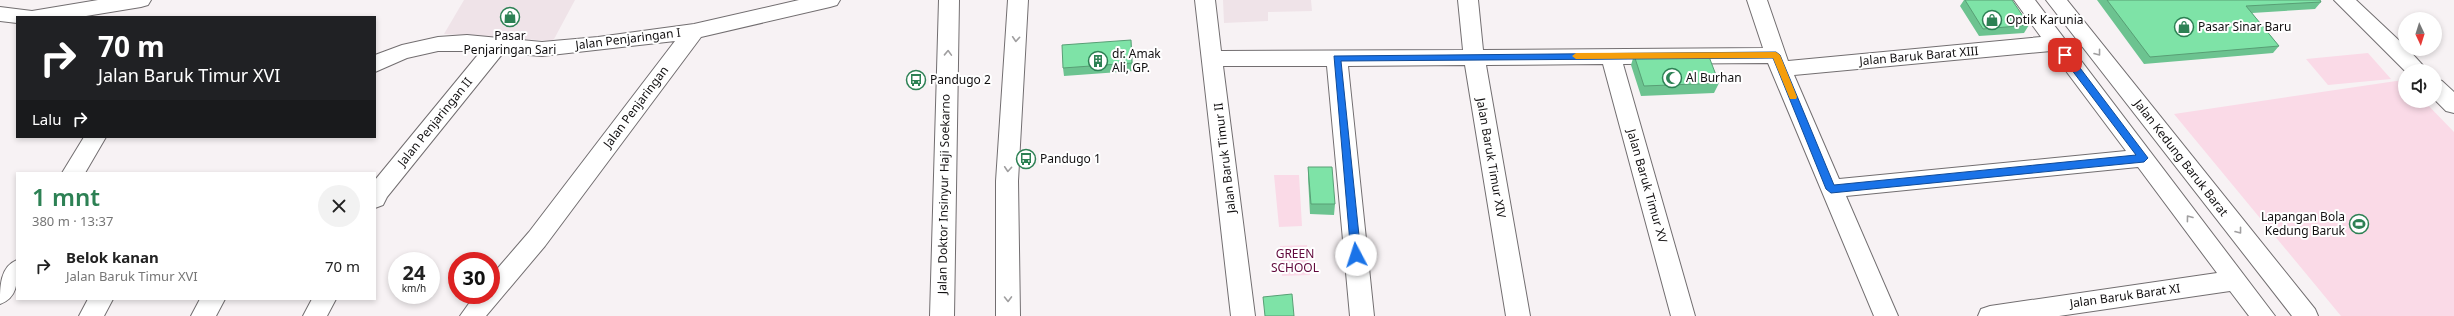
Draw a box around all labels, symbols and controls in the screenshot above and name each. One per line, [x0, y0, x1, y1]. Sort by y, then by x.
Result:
shop icon: Pasar Penjaringan Sari [499, 6, 521, 28]
shop icon: Optik Karunia [1981, 9, 2003, 31]
place label: Optik Karunia [2006, 11, 2084, 28]
north arrow [2398, 12, 2442, 56]
map controls [2398, 12, 2442, 108]
shop icon: Pasar Sinar Baru [2173, 16, 2195, 38]
place label: Pasar Sinar Baru [2198, 18, 2291, 35]
street label: Jalan Penjaringan I [573, 24, 682, 54]
text: 70 m [98, 27, 165, 65]
place label: Pasar Penjaringan Sari [464, 27, 556, 58]
icon: right [32, 32, 84, 84]
one-way arrow [1011, 36, 1020, 42]
pin [2048, 38, 2082, 72]
street label: Jalan Baruk Barat XIII [1858, 42, 1979, 69]
icon: arrive [2054, 44, 2076, 66]
place label: dr. Amak Ali, GP. [1112, 45, 1161, 76]
one-way arrow [2093, 48, 2100, 55]
one-way arrow [943, 50, 952, 56]
building icon: dr. Amak Ali, GP. [1087, 50, 1109, 72]
street label: Jalan Penjaringan [599, 62, 672, 152]
text: Jalan Baruk Timur XVI [98, 63, 280, 87]
button: sound [2398, 64, 2442, 108]
mosque icon: Al Burhan [1661, 67, 1683, 89]
bus stop icon: Pandugo 2 [905, 69, 927, 91]
place label: Al Burhan [1686, 69, 1742, 86]
place label: Pandugo 2 [930, 71, 991, 88]
street label: Jalan Penjaringan II [393, 74, 476, 171]
street label: Jalan Doktor Insinyur Haji Soekarno [933, 94, 954, 295]
street label: Jalan Kedung Baruk Barat [2130, 95, 2233, 220]
street label: Jalan Baruk Timur XIV [1472, 96, 1511, 220]
street label: Jalan Baruk Timur II [1209, 102, 1240, 215]
icon: right [69, 108, 91, 130]
text: Lalu [32, 109, 61, 129]
street label: Jalan Baruk Timur XV [1623, 126, 1672, 245]
bus stop icon: Pandugo 1 [1015, 148, 1037, 170]
place label: Pandugo 1 [1040, 150, 1101, 167]
one-way arrow [1003, 166, 1012, 172]
text: 1 mnt [32, 180, 100, 213]
button: close [318, 185, 360, 227]
place label: Lapangan Bola Kedung Baruk [2261, 208, 2346, 239]
text: 380 m · 13:37 [32, 212, 113, 230]
sports icon: Lapangan Bola Kedung Baruk [2348, 213, 2370, 235]
one-way arrow [2186, 215, 2194, 222]
one-way arrow [2235, 227, 2242, 234]
position arrow [1335, 234, 1377, 276]
park label: GREEN SCHOOL [1271, 245, 1319, 276]
text: Belok kanan [66, 247, 159, 267]
speed limit sign: 30 [448, 252, 500, 304]
icon: right [32, 255, 54, 277]
text: 70 m [325, 256, 360, 276]
text: 24 [403, 259, 425, 286]
text: Jalan Baruk Timur XVI [66, 267, 198, 285]
street label: Jalan Baruk Barat XI [2068, 279, 2181, 312]
text: km/h [402, 281, 426, 295]
one-way arrow [1004, 296, 1012, 302]

